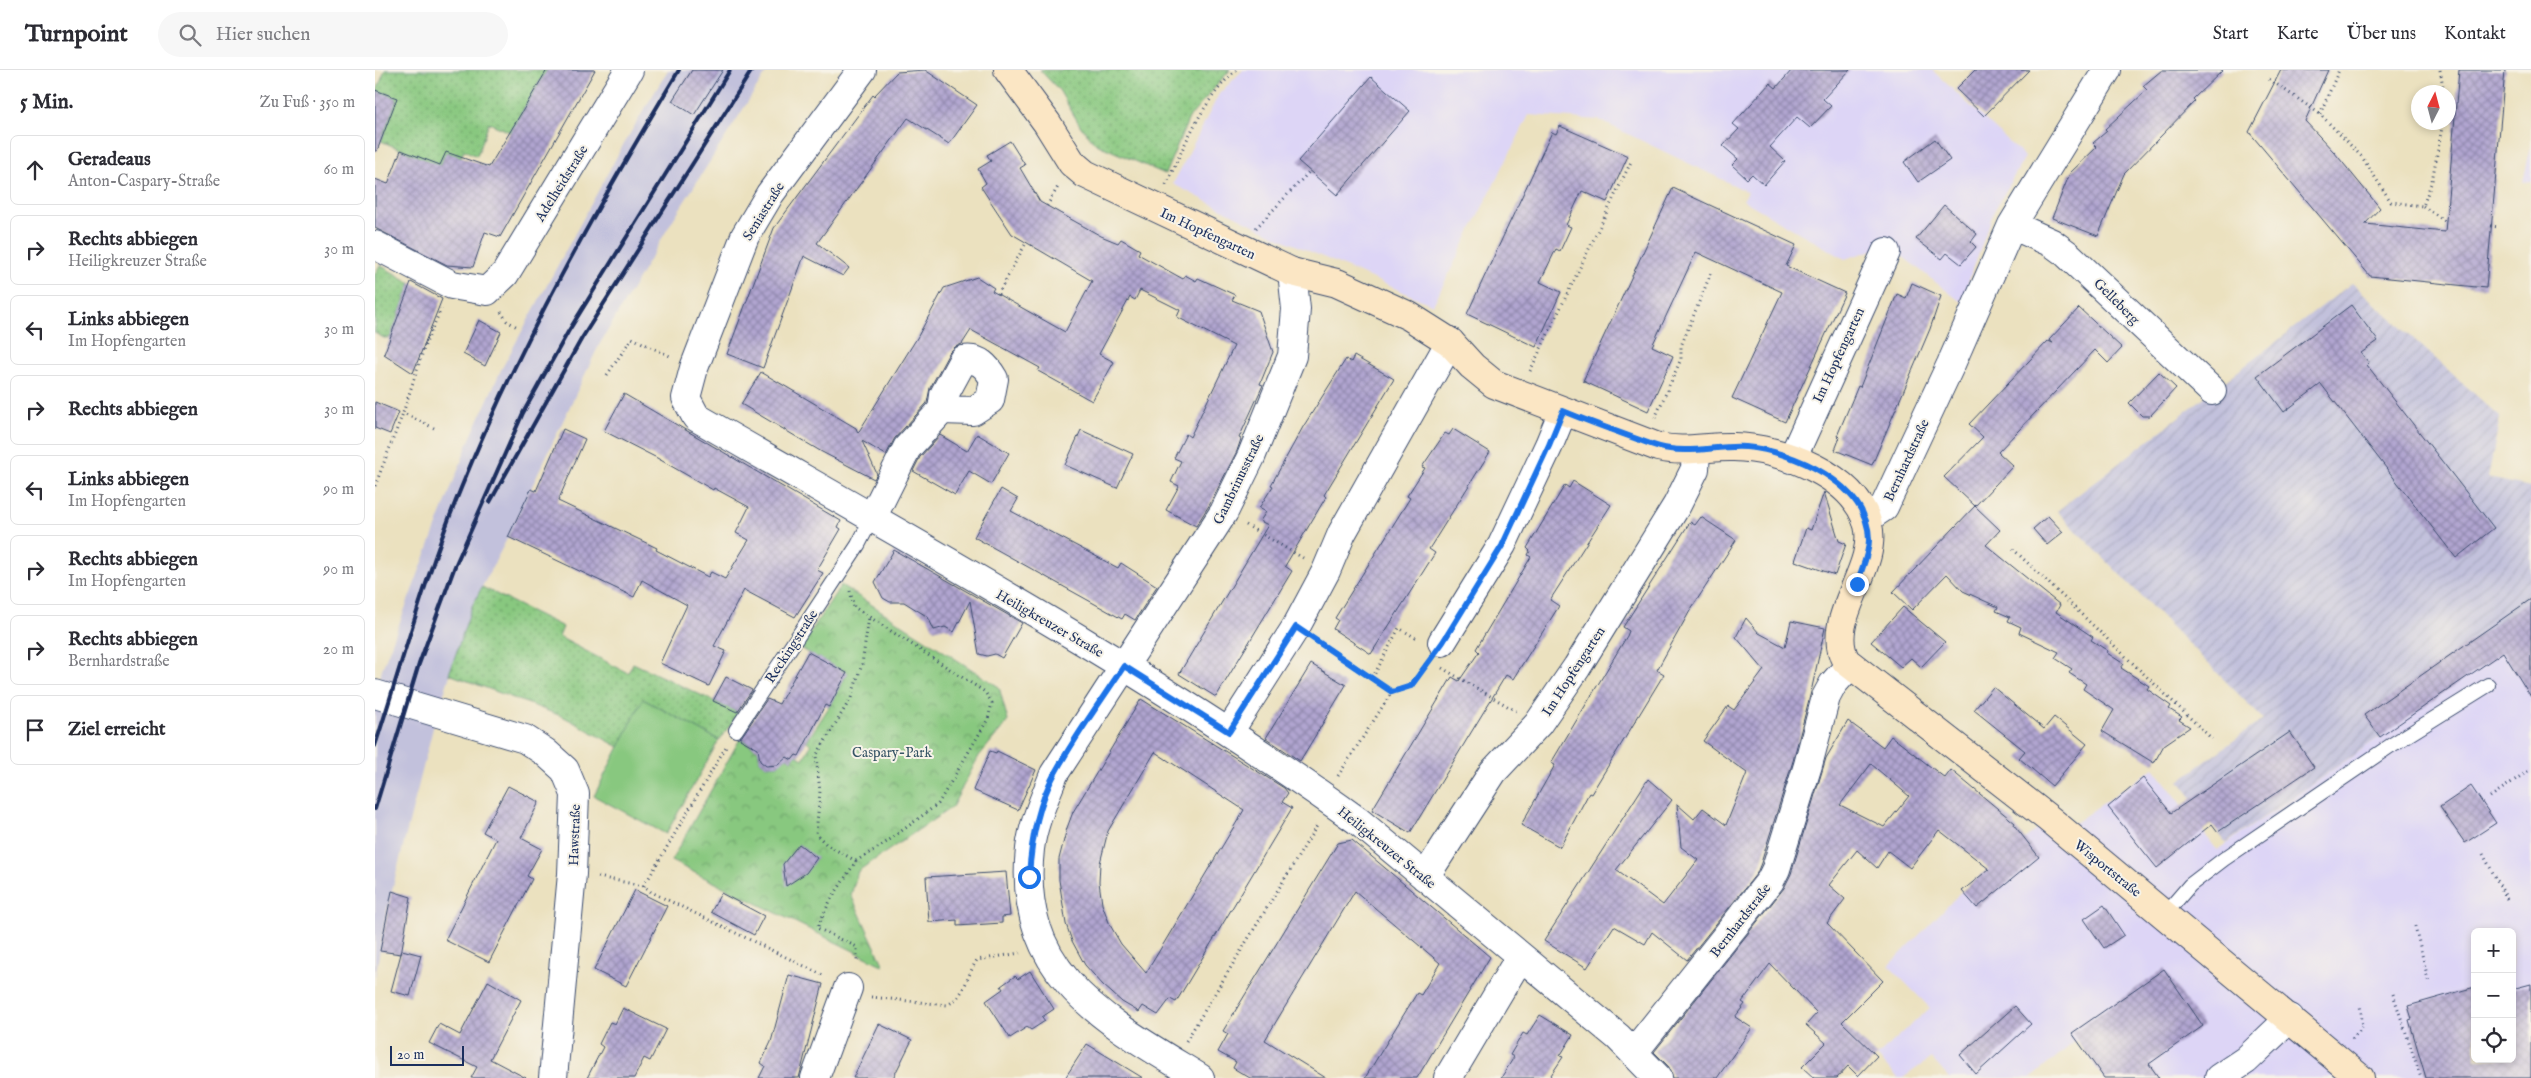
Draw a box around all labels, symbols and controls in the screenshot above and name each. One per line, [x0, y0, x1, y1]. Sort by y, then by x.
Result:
search box [158, 12, 508, 57]
text: Turnpoint [25, 19, 128, 50]
icon: search [176, 21, 204, 49]
text: Hier suchen [216, 23, 310, 47]
text: Start [2213, 23, 2249, 46]
text: Karte [2277, 23, 2319, 46]
text: Über uns [2347, 23, 2416, 46]
text: Kontakt [2444, 23, 2506, 46]
north arrow [2411, 85, 2456, 130]
text: 5 Min. [20, 89, 73, 116]
text: Zu Fuß · 350 m [259, 93, 355, 113]
street label: Adelheidstraße [531, 141, 593, 226]
text: Geradeaus [68, 148, 151, 172]
icon: ahead [21, 156, 49, 184]
text: 60 m [324, 160, 354, 180]
text: Anton-Caspary-Straße [68, 172, 220, 192]
street label: Seniastraße [739, 179, 789, 244]
street label: Im Hopfengarten [1157, 204, 1259, 264]
text: Rechts abbiegen [68, 228, 198, 252]
icon: right [21, 236, 49, 264]
text: 30 m [324, 240, 354, 260]
text: Heiligkreuzer Straße [68, 252, 207, 272]
street label: Gelleberg [2089, 275, 2144, 329]
street label: Im Hopfengarten [1809, 304, 1869, 406]
text: Links abbiegen [68, 308, 189, 332]
icon: left [21, 316, 49, 344]
text: 30 m [324, 320, 354, 340]
text: Im Hopfengarten [68, 332, 186, 352]
icon: right [21, 396, 49, 424]
text: Rechts abbiegen [68, 398, 198, 422]
text: 30 m [324, 400, 354, 420]
street label: Bernhardstraße [1880, 416, 1934, 505]
street label: Gambrinusstraße [1209, 431, 1269, 528]
text: Links abbiegen [68, 468, 189, 492]
icon: left [21, 476, 49, 504]
text: 90 m [323, 480, 354, 500]
text: Im Hopfengarten [68, 492, 186, 512]
text: Rechts abbiegen [68, 548, 198, 572]
icon: right [21, 556, 49, 584]
text: 90 m [323, 560, 354, 580]
text: Im Hopfengarten [68, 572, 186, 592]
route end [1846, 573, 1869, 596]
street label: Heiligkreuzer Straße [992, 586, 1107, 662]
street label: Reckingstraße [761, 606, 823, 687]
street label: Im Hopfengarten [1538, 623, 1610, 720]
text: Rechts abbiegen [68, 628, 198, 652]
icon: right [21, 636, 49, 664]
text: 20 m [323, 640, 354, 660]
text: Bernhardstraße [68, 652, 170, 672]
icon: arrive [21, 716, 49, 744]
text: Ziel erreicht [68, 718, 166, 742]
park label: Caspary-Park [852, 744, 932, 762]
street label: Hawstraße [565, 803, 585, 866]
street label: Heiligkreuzer Straße [1334, 803, 1440, 893]
street label: Wisportstraße [2070, 836, 2145, 902]
route start [1018, 866, 1041, 889]
street label: Bernhardstraße [1706, 880, 1776, 961]
map controls [2471, 928, 2516, 1063]
button: + [2471, 928, 2516, 973]
button: − [2471, 973, 2516, 1018]
button: locate [2471, 1018, 2516, 1063]
scale bar [390, 1043, 464, 1066]
text: 20 m [397, 1046, 424, 1064]

